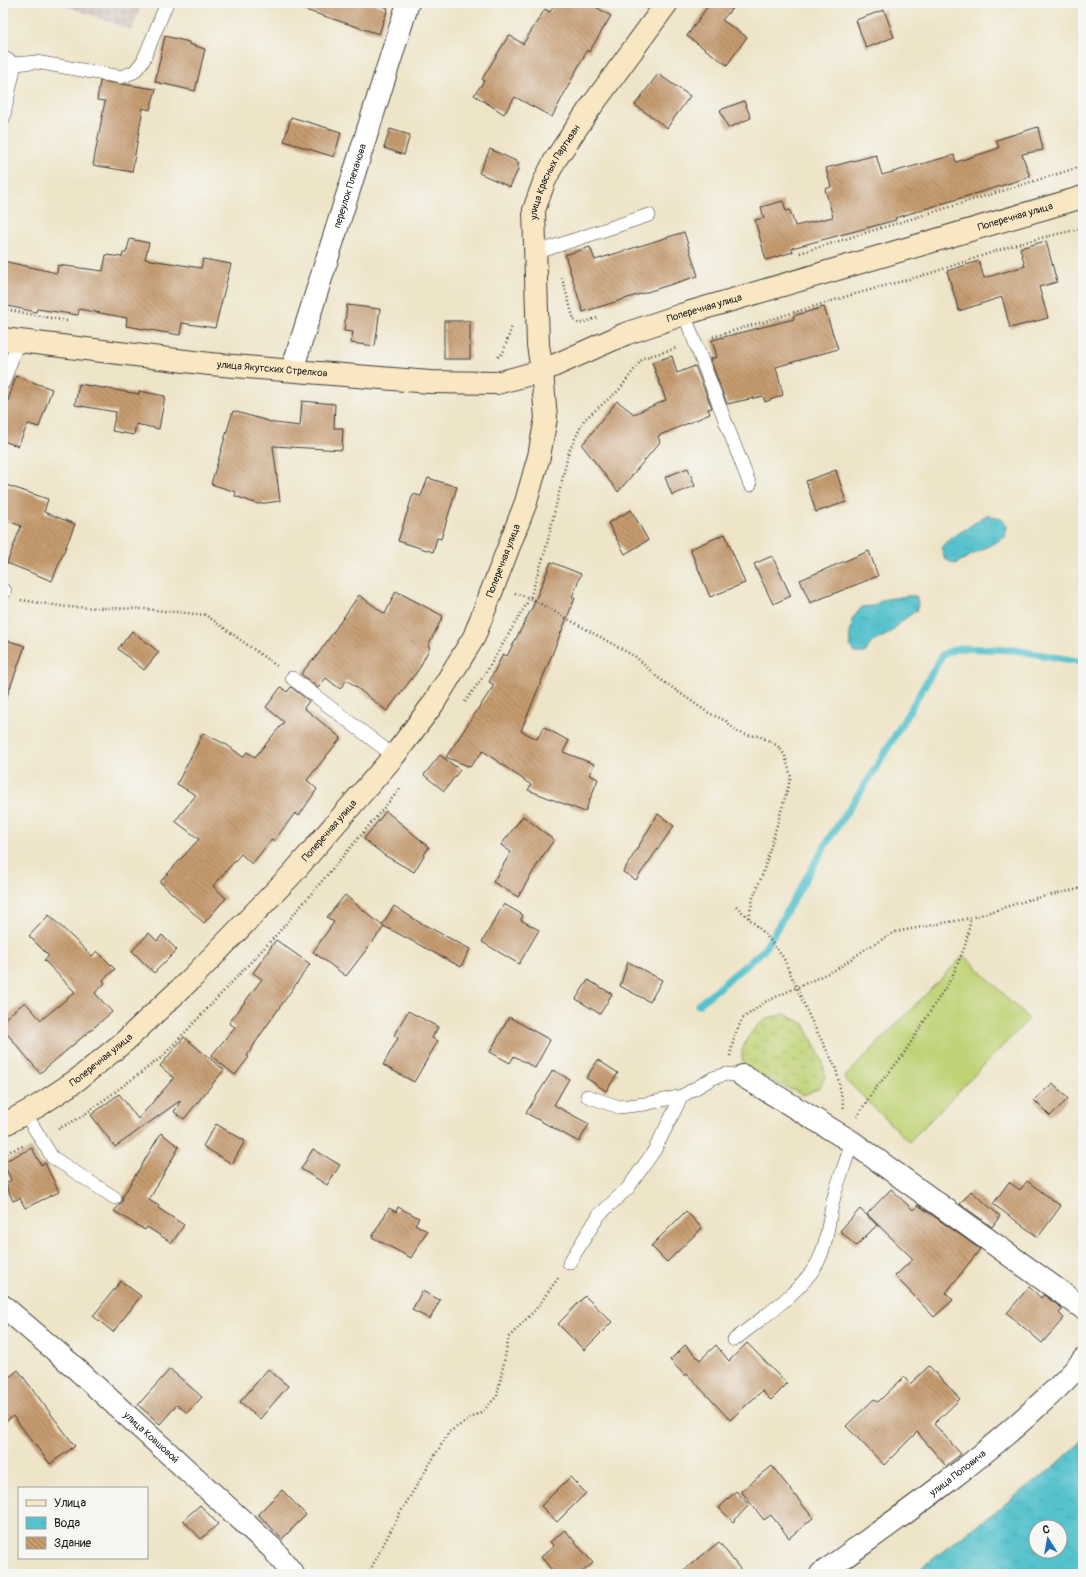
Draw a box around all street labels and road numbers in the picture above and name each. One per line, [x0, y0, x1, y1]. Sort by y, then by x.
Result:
street label: улица Красных Партизан [528, 123, 583, 221]
street label: переулок Плеханова [331, 142, 369, 230]
street label: Поперечная улица [976, 200, 1055, 234]
street label: Поперечная улица [665, 291, 744, 325]
street label: улица Якутских Стрелков [216, 359, 328, 380]
street label: Поперечная улица [484, 522, 523, 599]
street label: Поперечная улица [299, 797, 360, 864]
street label: Поперечная улица [67, 1031, 135, 1089]
street label: улица Ковшовой [120, 1408, 181, 1466]
street label: улица Поповича [927, 1447, 989, 1499]

